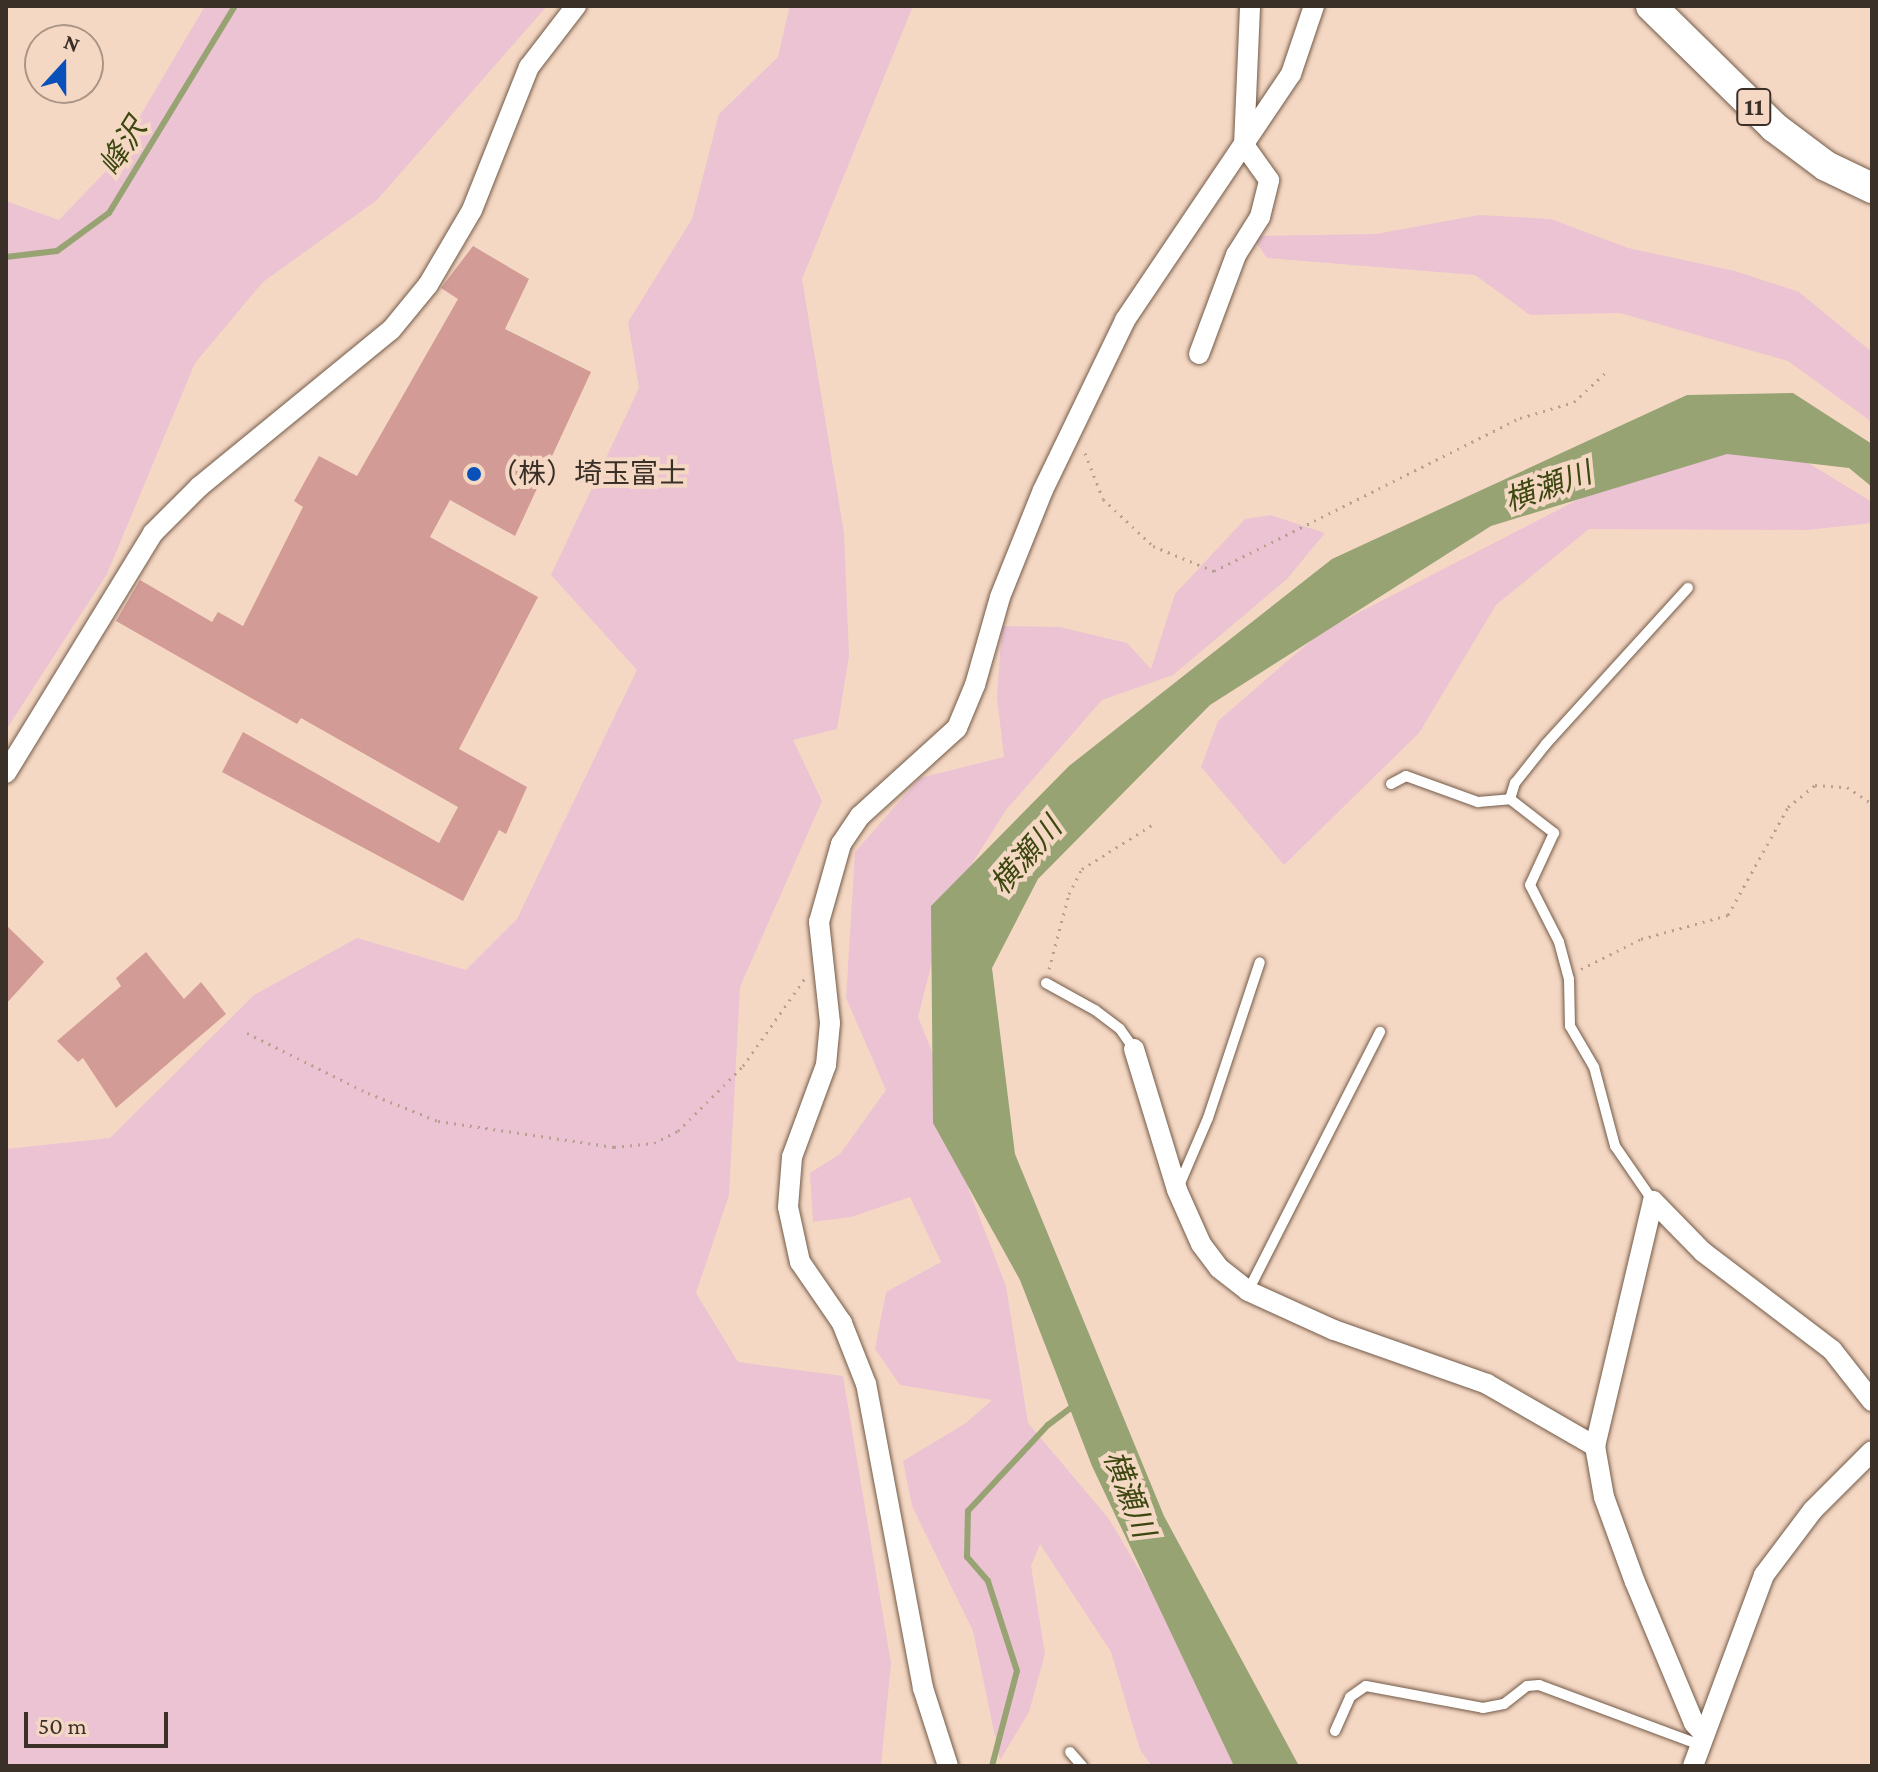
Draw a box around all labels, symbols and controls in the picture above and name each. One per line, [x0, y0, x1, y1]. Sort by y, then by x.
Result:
north arrow [24, 24, 104, 104]
text: N [61, 29, 84, 57]
road number: 11 [1736, 85, 1772, 129]
water label: 峰沢 [92, 112, 154, 182]
water label: 横瀬川 [1500, 455, 1596, 519]
place label: （株）埼玉富士 [490, 457, 686, 491]
marker: （株）埼玉富士 [465, 465, 483, 483]
water label: 横瀬川 [983, 810, 1069, 902]
water label: 横瀬川 [1096, 1446, 1162, 1542]
scale bar [28, 1696, 172, 1746]
text: 50 m [38, 1712, 87, 1739]

